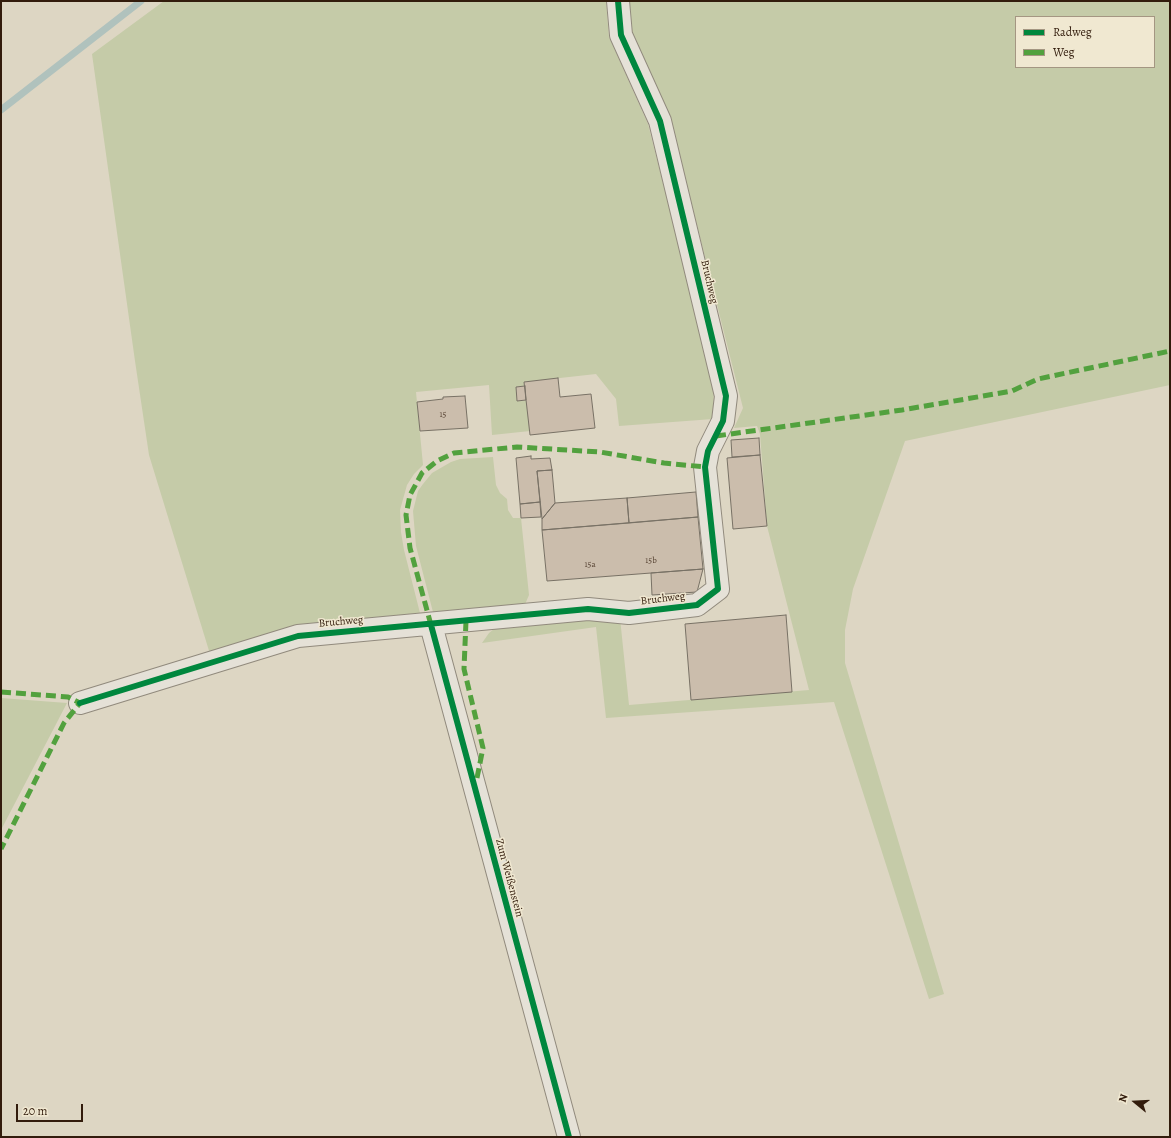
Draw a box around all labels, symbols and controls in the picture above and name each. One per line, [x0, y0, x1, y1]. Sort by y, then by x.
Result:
legend [1015, 16, 1155, 68]
text: Radweg [1053, 24, 1092, 40]
text: Weg [1053, 44, 1075, 60]
street label: Bruchweg [698, 259, 720, 305]
house number: 15 [440, 410, 446, 420]
house number: 15b [645, 556, 657, 566]
house number: 15a [584, 560, 596, 570]
street label: Bruchweg [640, 590, 686, 608]
street label: Bruchweg [318, 613, 364, 631]
street label: Zum Weißenstein [492, 837, 526, 919]
north arrow [1115, 1082, 1155, 1122]
text: N [1115, 1092, 1131, 1104]
scale bar [18, 1096, 85, 1122]
text: 20 m [23, 1103, 47, 1119]

